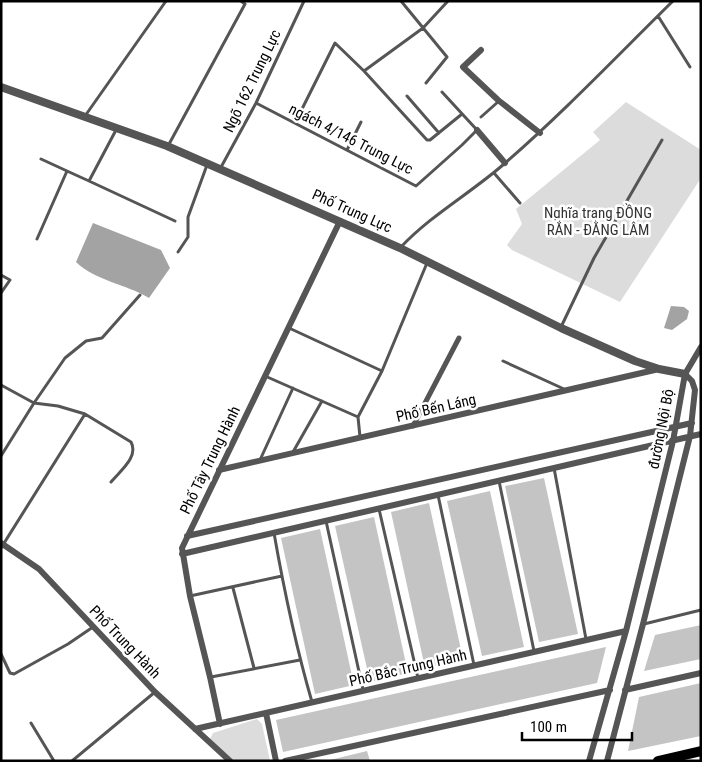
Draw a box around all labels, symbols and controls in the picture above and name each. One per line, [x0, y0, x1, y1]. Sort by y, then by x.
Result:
street label: Ngõ 162 Trung Lực [219, 27, 285, 135]
street label: ngách 4/146 Trung Lực [286, 100, 416, 178]
street label: Phố Trung Lực [309, 185, 395, 237]
park label: Nghĩa trang ĐỒNG RẮN - ĐẰNG LÂM [544, 203, 652, 239]
street label: đường Nội Bộ [644, 387, 678, 471]
street label: Phố Bến Láng [394, 390, 478, 426]
street label: Phố Tây Trung Hành [176, 403, 244, 517]
street label: Phố Trung Hành [86, 602, 164, 682]
street label: Phố Bắc Trung Hành [347, 646, 469, 690]
scale bar [522, 710, 632, 742]
text: 100 m [530, 718, 567, 736]

